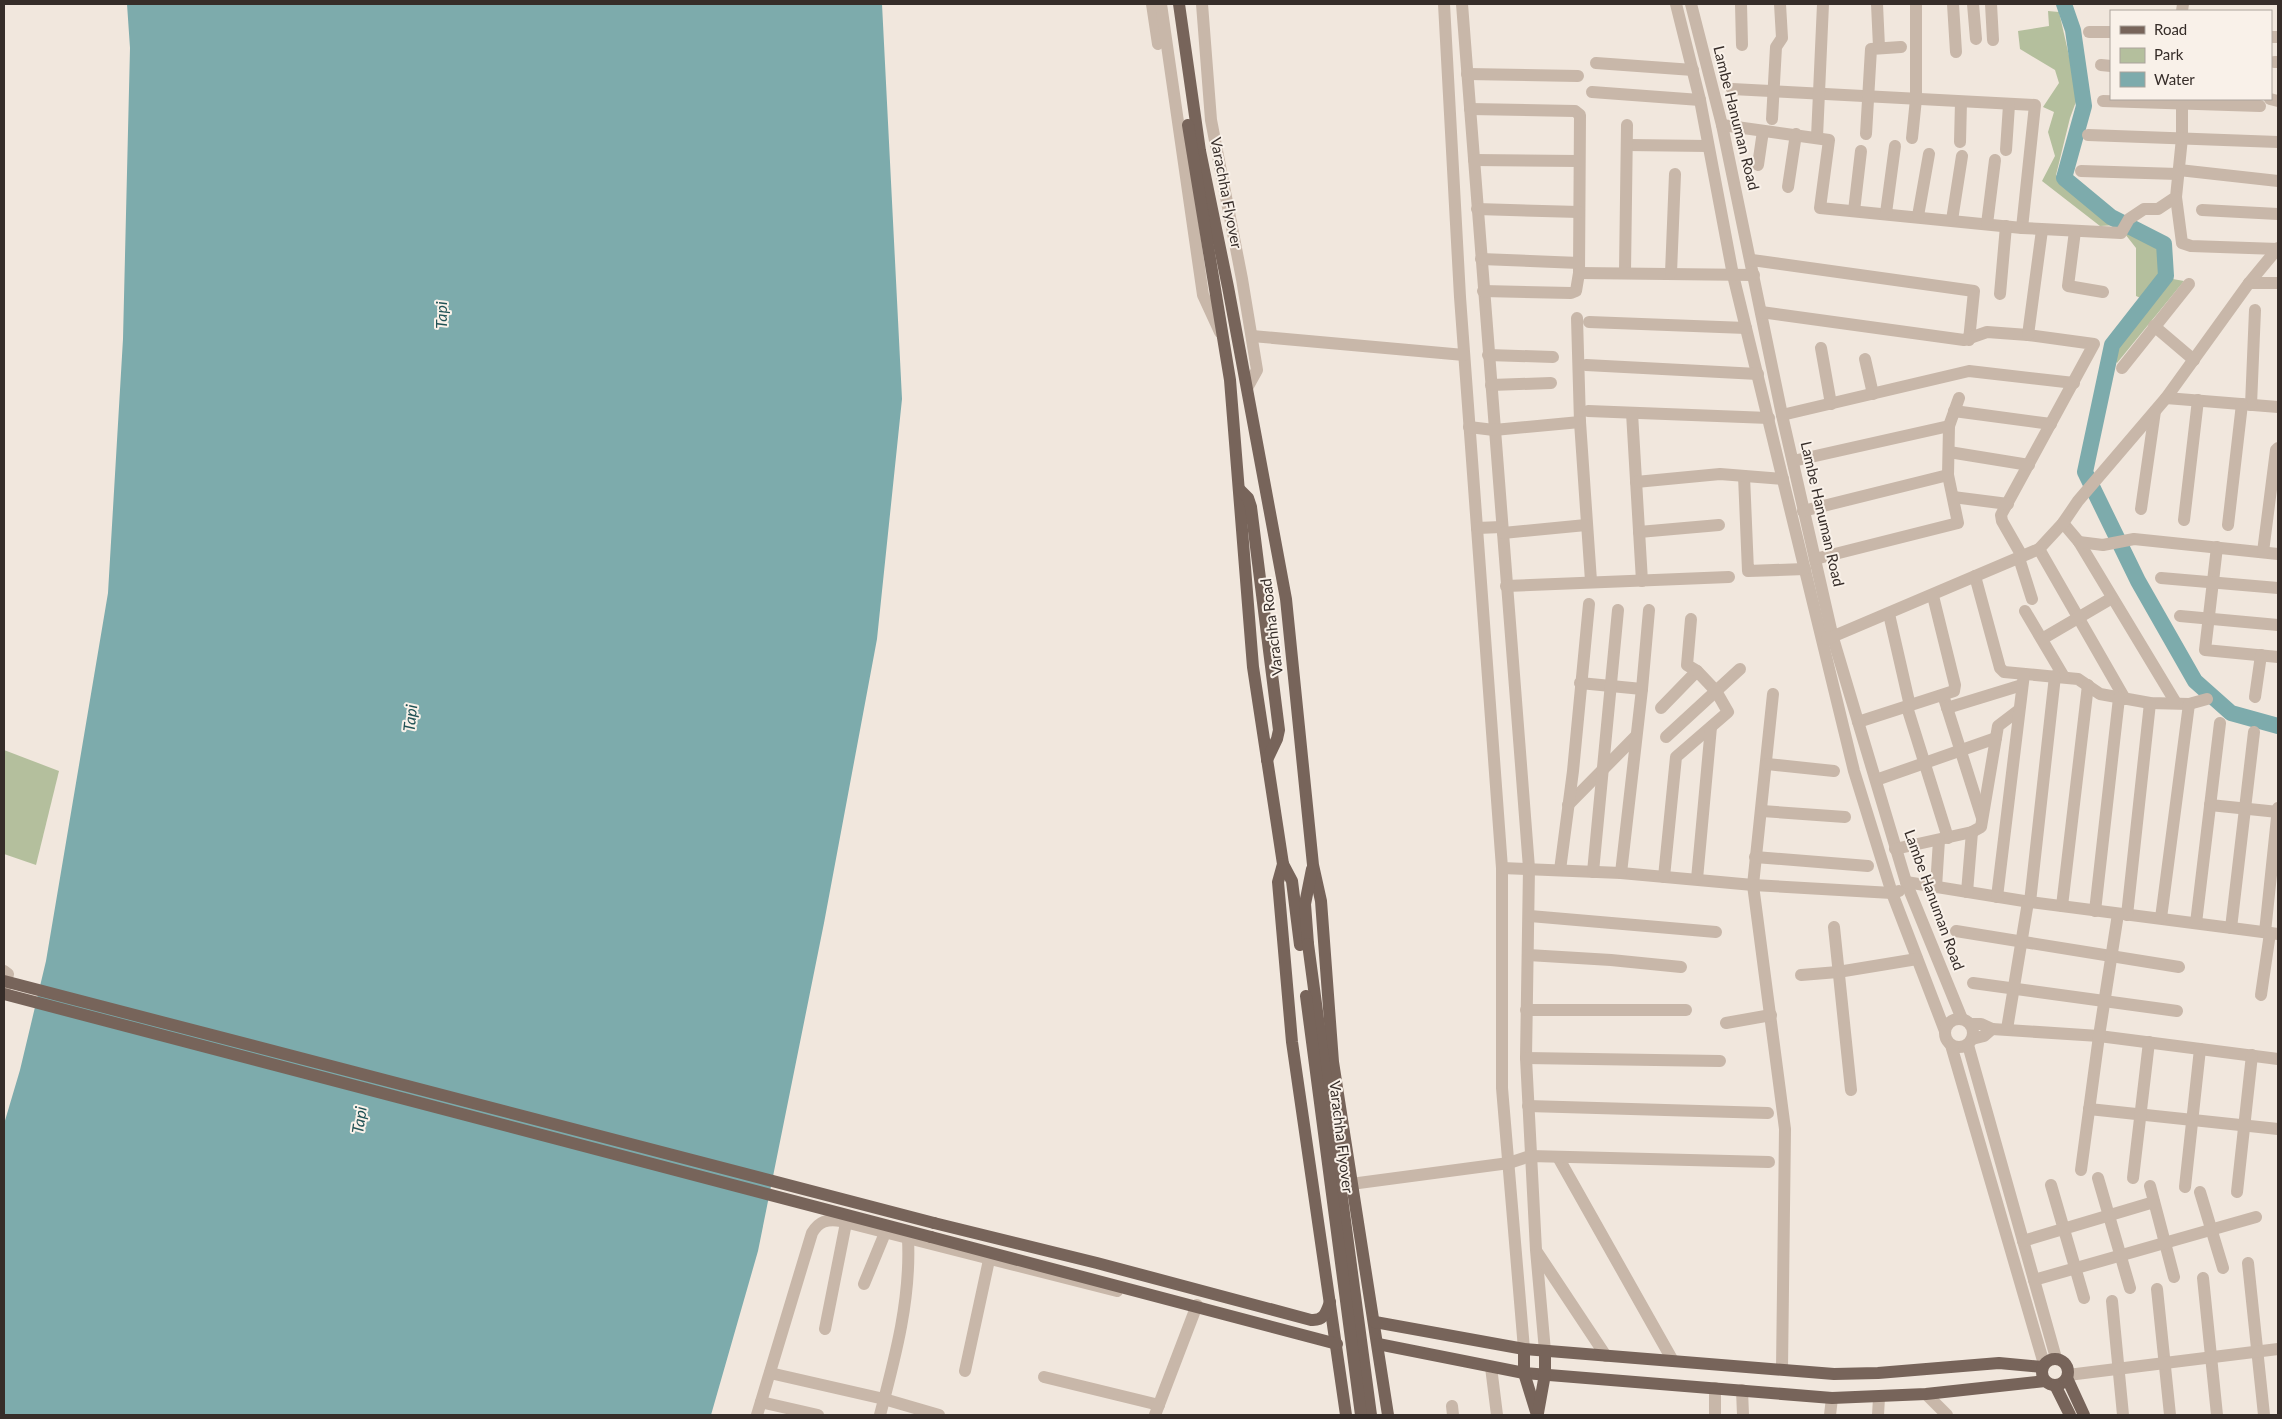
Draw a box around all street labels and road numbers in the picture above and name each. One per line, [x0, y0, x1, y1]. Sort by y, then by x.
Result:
street label: Lambe Hanuman Road [1710, 44, 1764, 192]
street label: Varachha Flyover [1207, 136, 1247, 251]
street label: Lambe Hanuman Road [1798, 439, 1848, 588]
street label: Varachha Road [1256, 577, 1286, 677]
street label: Lambe Hanuman Road [1901, 827, 1969, 972]
street label: Varachha Flyover [1326, 1080, 1358, 1195]

